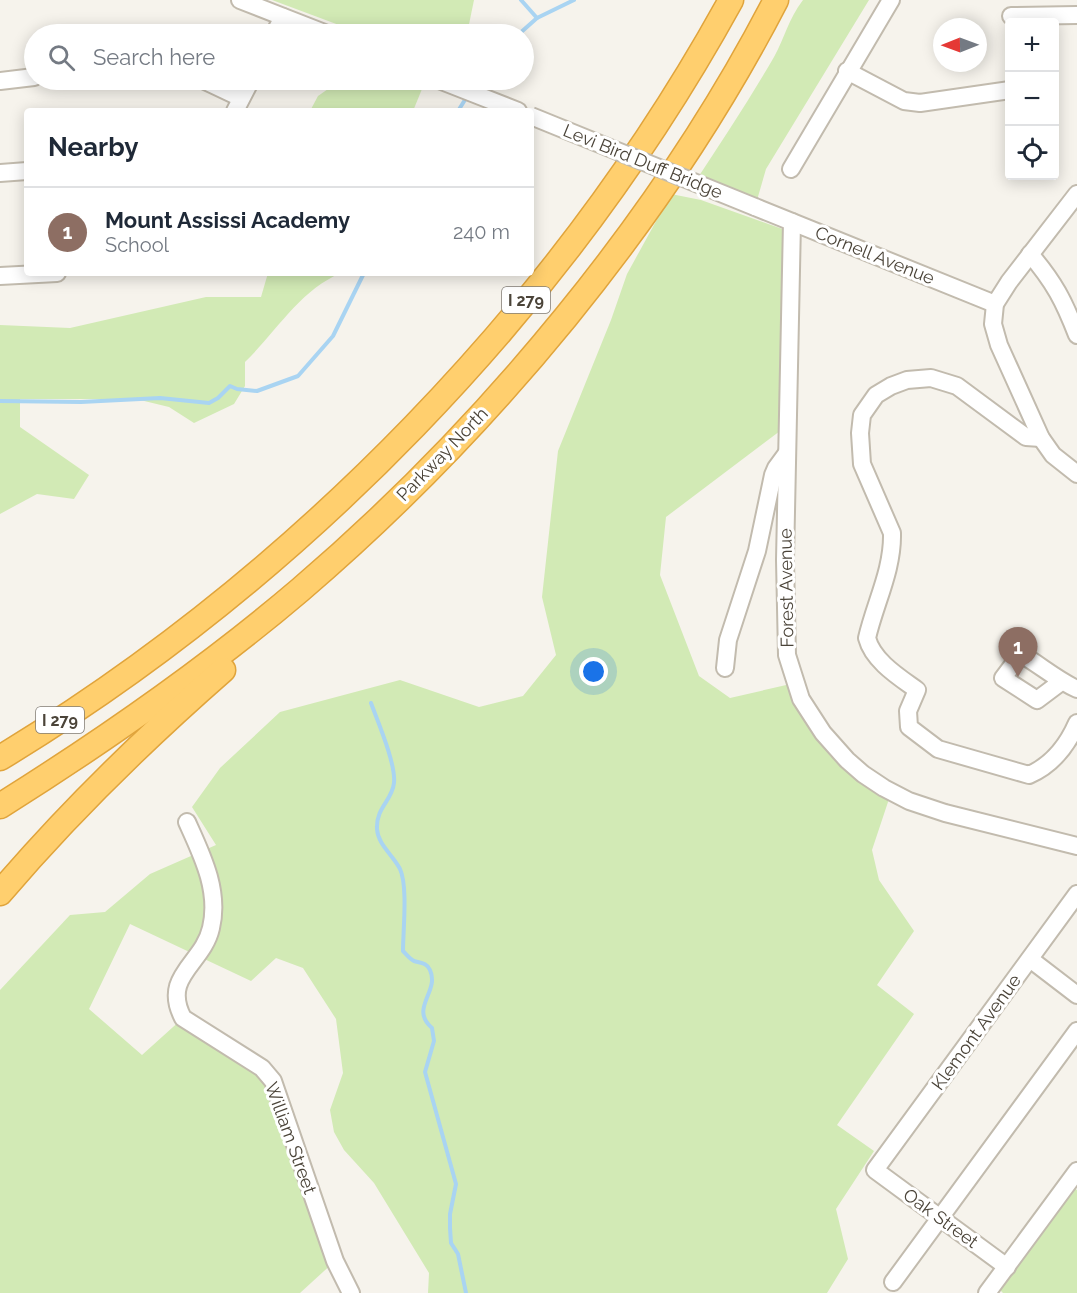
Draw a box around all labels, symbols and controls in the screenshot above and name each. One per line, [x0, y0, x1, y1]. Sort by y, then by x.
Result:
north arrow [933, 18, 987, 72]
map controls [1005, 18, 1059, 180]
button: + [1005, 18, 1059, 72]
search box [24, 24, 534, 90]
icon: search [45, 41, 78, 74]
text: Search here [93, 44, 215, 70]
button: − [1005, 72, 1059, 126]
street label: Levi Bird Duff Bridge [560, 119, 726, 203]
button: locate [1005, 126, 1059, 180]
text: Nearby [48, 132, 138, 162]
text: Mount Assissi Academy [105, 207, 350, 233]
text: 1 [63, 220, 72, 244]
text: 240 m [453, 220, 510, 244]
street label: Cornell Avenue [812, 221, 938, 289]
text: School [105, 233, 169, 257]
road number: I 279 [502, 287, 550, 313]
street label: Parkway North [392, 403, 492, 505]
street label: Forest Avenue [774, 528, 798, 648]
pin: 1 [998, 628, 1038, 677]
your location [579, 657, 608, 686]
road number: I 279 [36, 707, 84, 733]
street label: Klemont Avenue [927, 970, 1025, 1094]
street label: William Street [261, 1079, 321, 1197]
street label: Oak Street [900, 1184, 982, 1252]

